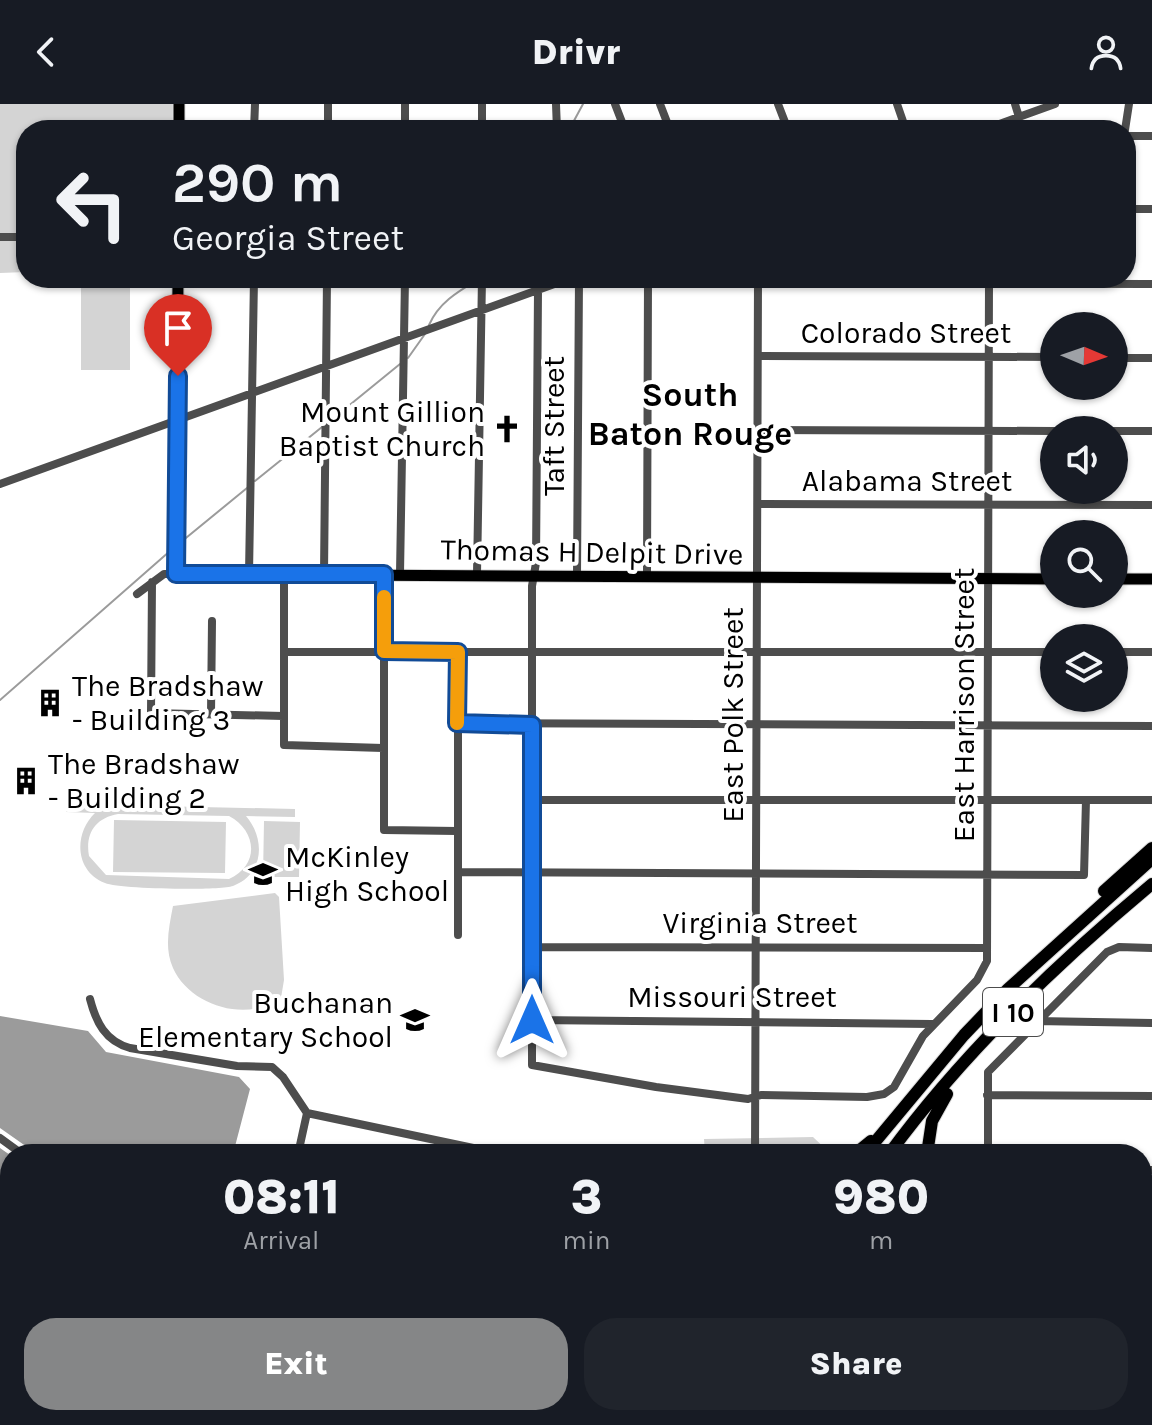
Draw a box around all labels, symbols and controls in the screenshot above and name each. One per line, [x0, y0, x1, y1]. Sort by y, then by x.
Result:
icon: back [24, 30, 68, 74]
icon: person [1084, 30, 1128, 74]
text: Drivr [532, 31, 620, 73]
text: 290 m [172, 150, 343, 215]
icon: left [40, 152, 144, 256]
text: Georgia Street [172, 217, 404, 259]
pin [144, 294, 212, 376]
icon: arrive [156, 306, 200, 350]
north arrow [1040, 312, 1128, 400]
map controls [1040, 312, 1128, 712]
street label: Colorado Street [801, 315, 1011, 351]
street label: Taft Street [536, 356, 572, 496]
district label: South Baton Rouge [588, 375, 792, 454]
place label: Mount Gillion Baptist Church [279, 394, 485, 464]
church icon: Mount Gillion Baptist Church [492, 414, 522, 444]
button: sound [1040, 416, 1128, 504]
street label: Alabama Street [802, 463, 1012, 499]
button: search [1040, 520, 1128, 608]
street label: Thomas H Delpit Drive [440, 531, 744, 573]
street label: East Harrison Street [946, 568, 982, 842]
street label: East Polk Street [715, 607, 751, 823]
button: layers [1040, 624, 1128, 712]
place label: The Bradshaw - Building 3 [72, 668, 264, 738]
building icon: The Bradshaw - Building 3 [35, 688, 65, 718]
place label: The Bradshaw - Building 2 [48, 746, 240, 816]
building icon: The Bradshaw - Building 2 [11, 766, 41, 796]
place label: McKinley High School [285, 839, 449, 909]
school or university icon: McKinley High School [248, 859, 278, 889]
street label: Virginia Street [662, 905, 858, 941]
position arrow [490, 978, 574, 1062]
street label: Missouri Street [627, 979, 837, 1015]
place label: Buchanan Elementary School [138, 985, 393, 1055]
road number: I 10 [983, 988, 1043, 1036]
school or university icon: Buchanan Elementary School [400, 1005, 430, 1035]
text: 08:11 [223, 1169, 340, 1225]
text: 3 [571, 1169, 602, 1225]
text: 980 [833, 1169, 929, 1225]
text: Arrival [243, 1225, 319, 1256]
text: min [563, 1225, 610, 1256]
text: m [869, 1225, 893, 1256]
button: Exit [24, 1318, 568, 1410]
button: Share [584, 1318, 1128, 1410]

